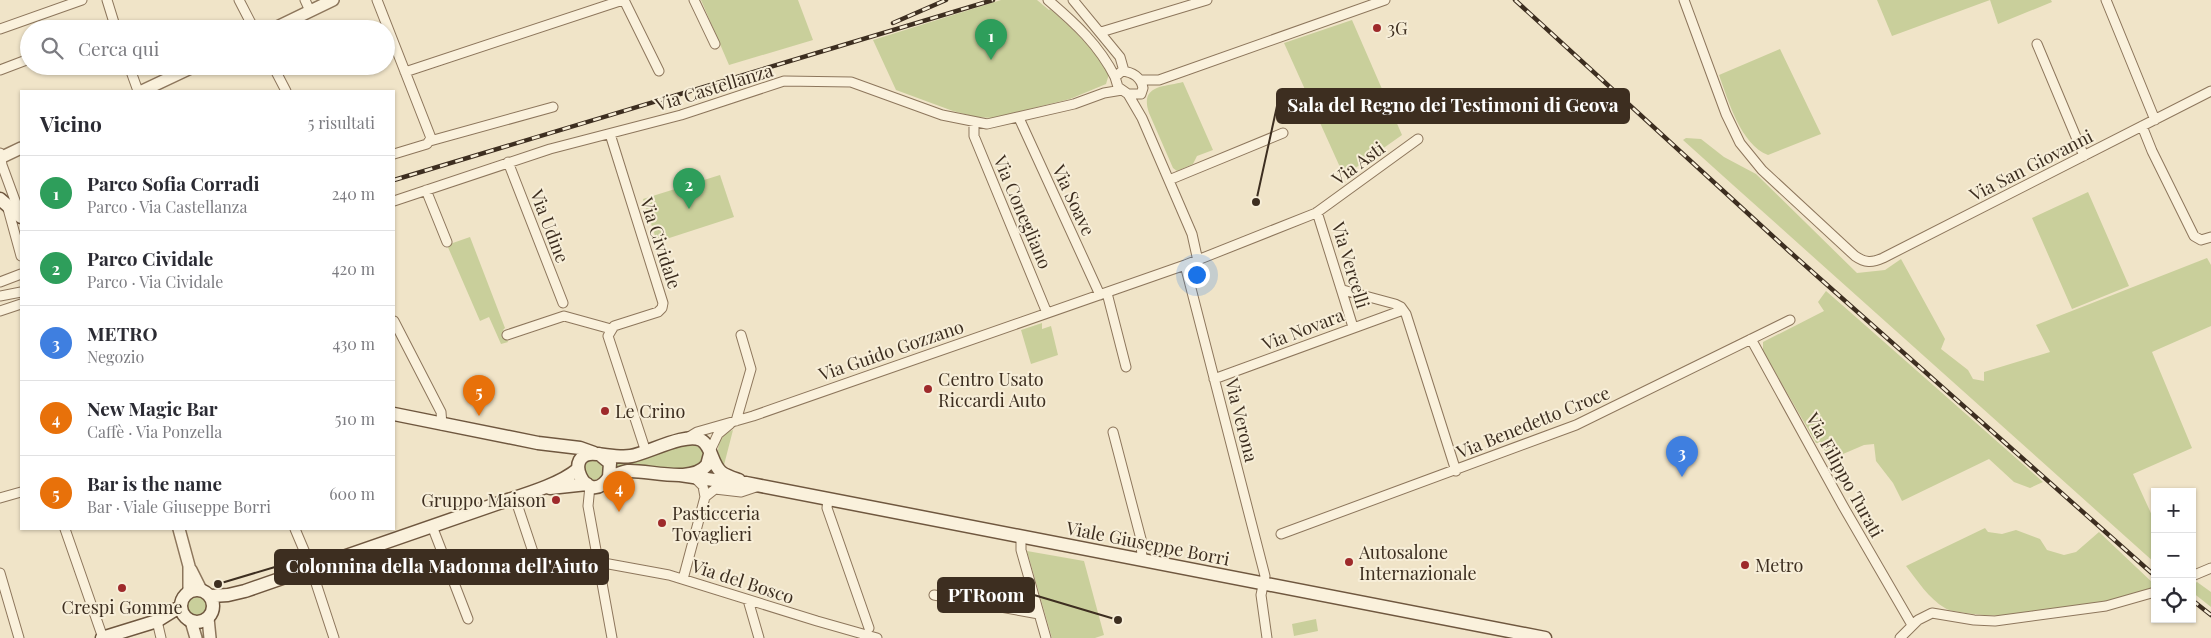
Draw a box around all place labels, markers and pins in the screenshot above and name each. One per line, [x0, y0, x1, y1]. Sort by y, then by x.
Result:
place label: 3G [1387, 16, 1408, 40]
pin: 1 [975, 19, 1007, 60]
marker: 3G [1371, 22, 1383, 34]
callout: Sala del Regno dei Testimoni di Geova [1277, 89, 1629, 123]
pin: 2 [673, 168, 705, 209]
place label: Centro Usato Riccardi Auto [938, 367, 1046, 412]
pin: 5 [463, 375, 495, 416]
marker: Centro Usato Riccardi Auto [922, 383, 934, 395]
place label: Le Crino [615, 399, 686, 423]
marker: Le Crino [599, 405, 611, 417]
pin: 3 [1666, 436, 1698, 477]
pin: 4 [603, 471, 635, 512]
place label: Gruppo Maison [421, 488, 546, 512]
marker: Gruppo Maison [550, 494, 562, 506]
place label: Pasticceria Tovaglieri [672, 501, 760, 546]
marker: Pasticceria Tovaglieri [656, 517, 668, 529]
place label: Autosalone Internazionale [1358, 540, 1477, 585]
callout: Colonnina della Madonna dell'Aiuto [275, 550, 608, 584]
place label: Metro [1755, 553, 1803, 577]
marker: Autosalone Internazionale [1343, 556, 1355, 568]
marker: Metro [1739, 559, 1751, 571]
callout: PTRoom [938, 578, 1034, 612]
marker: Crespi Gomme [116, 582, 128, 594]
place label: Crespi Gomme [62, 595, 183, 619]

